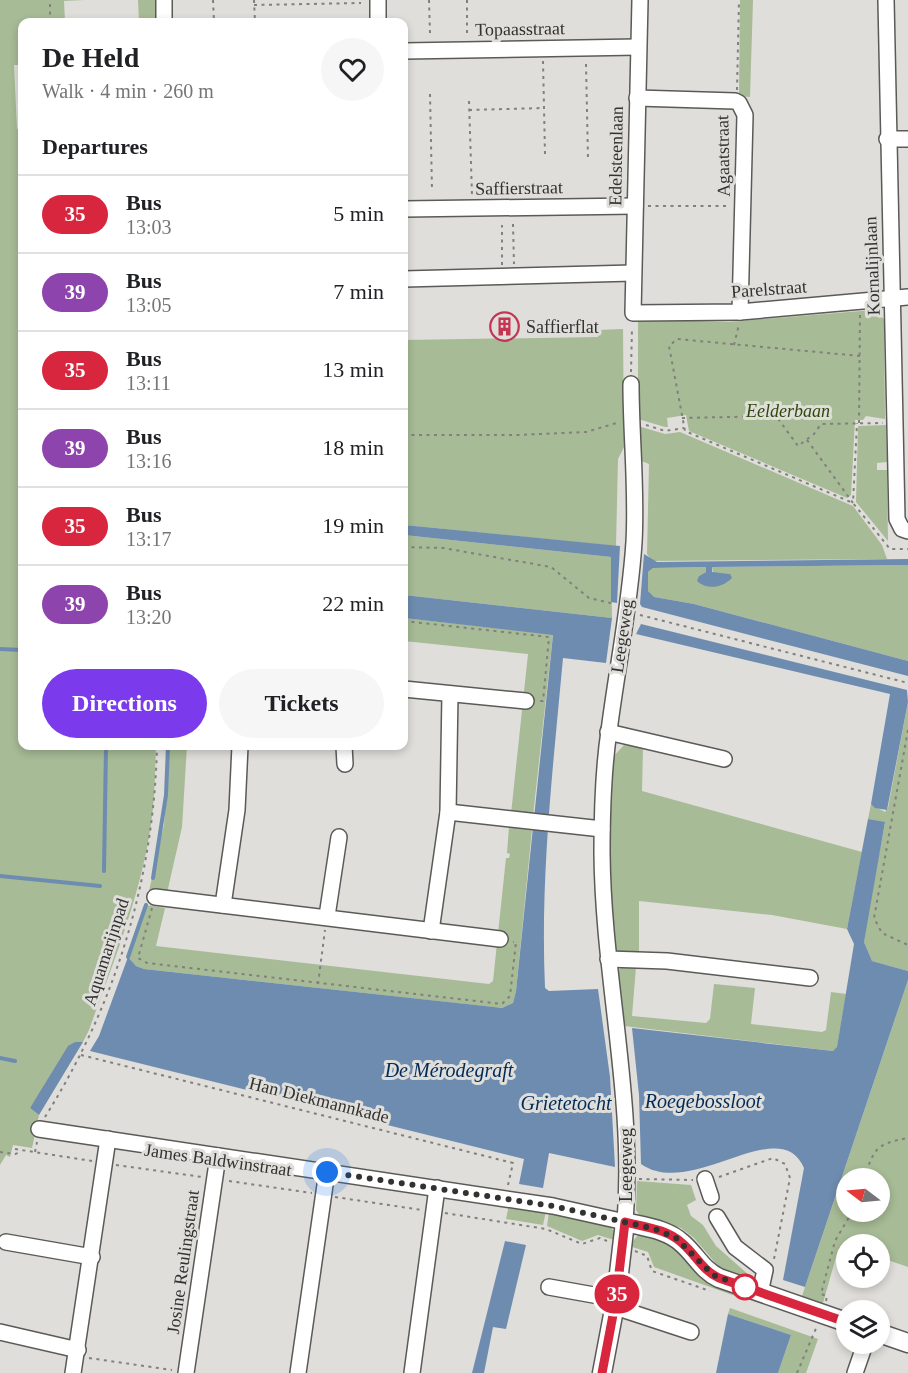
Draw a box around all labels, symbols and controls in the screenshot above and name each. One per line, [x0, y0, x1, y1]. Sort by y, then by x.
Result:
street label: Topaasstraat [475, 18, 565, 40]
button: heart [321, 38, 384, 101]
text: De Held [42, 42, 139, 73]
text: Walk · 4 min · 260 m [42, 80, 214, 102]
street label: Edelsteenlaan [605, 106, 627, 206]
street label: Agaatstraat [712, 115, 734, 197]
text: Departures [42, 134, 148, 159]
street label: Saffierstraat [475, 177, 563, 199]
text: Bus [126, 190, 161, 215]
text: 5 min [333, 201, 384, 226]
text: 35 [65, 202, 86, 226]
text: 13:03 [126, 216, 172, 238]
street label: Kornalijnlaan [860, 216, 884, 316]
text: Bus [126, 268, 161, 293]
street label: Parelstraat [730, 276, 808, 302]
text: 7 min [333, 279, 384, 304]
text: 39 [65, 280, 86, 304]
text: 13:05 [126, 294, 172, 316]
building icon: Saffierflat [489, 311, 521, 343]
place label: Saffierflat [526, 317, 599, 337]
text: Bus [126, 346, 161, 371]
text: 13 min [322, 357, 384, 382]
text: 35 [65, 358, 86, 382]
text: 13:11 [126, 372, 171, 394]
park label: Eelderbaan [745, 401, 830, 421]
text: Bus [126, 424, 161, 449]
text: 18 min [322, 435, 384, 460]
text: 39 [65, 436, 86, 460]
text: 13:16 [126, 450, 172, 472]
text: Bus [126, 502, 161, 527]
text: 19 min [322, 513, 384, 538]
text: 35 [65, 514, 86, 538]
text: 13:17 [126, 528, 172, 550]
text: Bus [126, 580, 161, 605]
text: 22 min [322, 591, 384, 616]
text: 39 [65, 592, 86, 616]
street label: Leegeweg [607, 598, 637, 674]
text: 13:20 [126, 606, 172, 628]
button: Directions [42, 669, 207, 738]
button: Tickets [219, 669, 384, 738]
street label: Aquamarijnpad [79, 896, 133, 1008]
water label: De Mérodegraft [384, 1059, 514, 1082]
street label: Han Diekmannkade [247, 1073, 391, 1127]
water label: Roegebossloot [644, 1090, 762, 1113]
water label: Grietetocht [520, 1092, 612, 1114]
street label: Leegeweg [616, 1128, 636, 1202]
street label: James Baldwinstraat [143, 1140, 293, 1180]
your location [312, 1157, 342, 1187]
north arrow [836, 1168, 890, 1222]
map controls [836, 1168, 890, 1354]
street label: Josine Reulingstraat [163, 1189, 203, 1335]
button: locate [836, 1234, 890, 1288]
line badge: 35 [590, 1274, 644, 1314]
unlabelled marker [732, 1274, 758, 1300]
text: 35 [607, 1282, 628, 1306]
button: layers [836, 1300, 890, 1354]

